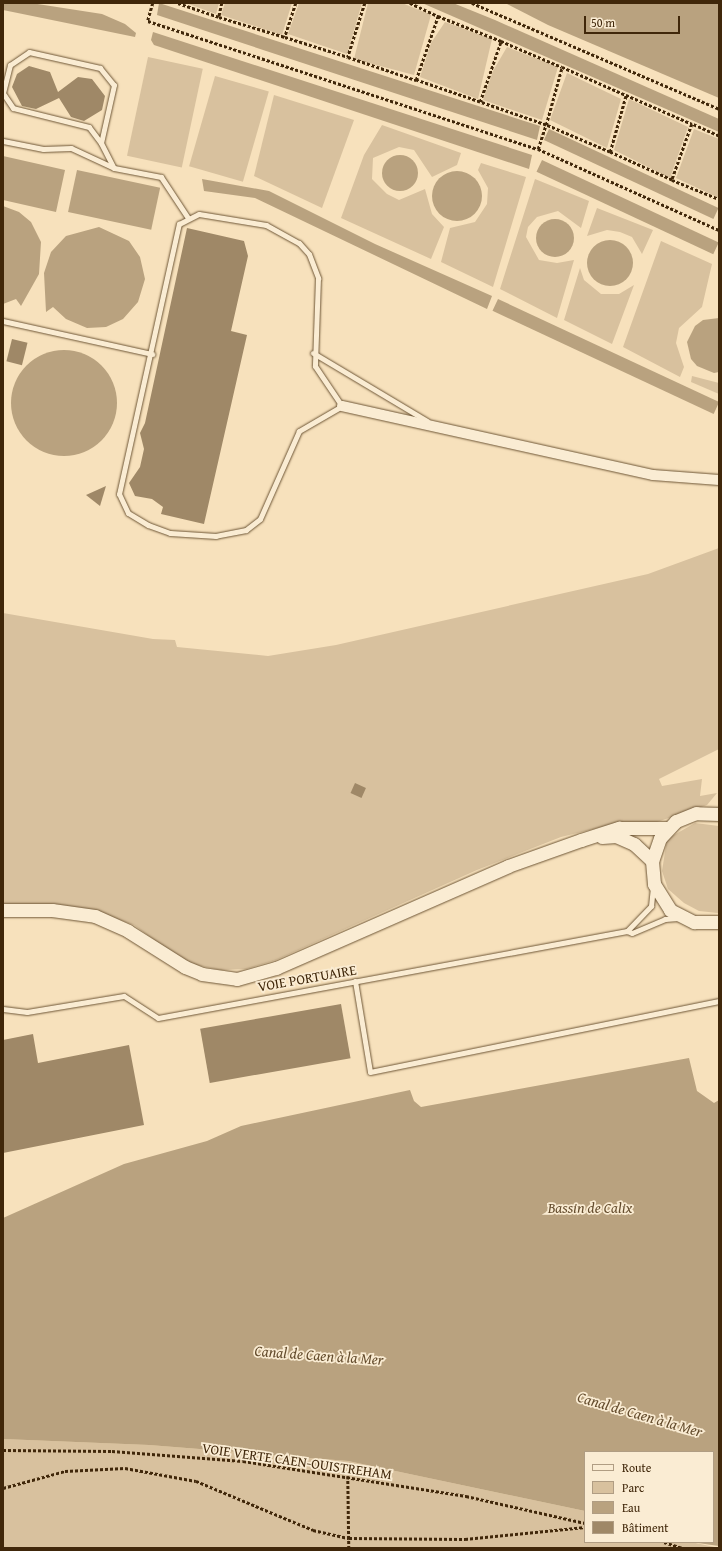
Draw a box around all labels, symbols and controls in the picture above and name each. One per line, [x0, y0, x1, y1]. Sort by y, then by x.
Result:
scale bar [586, 8, 682, 34]
text: 50 m [591, 14, 615, 31]
street label: VOIE PORTUAIRE [256, 961, 358, 995]
water label: Bassin de Calix [548, 1199, 632, 1217]
water label: Canal de Caen à la Mer [254, 1342, 384, 1368]
water label: Canal de Caen à la Mer [575, 1388, 705, 1440]
street label: VOIE VERTE CAEN-OUISTREHAM [201, 1439, 393, 1483]
legend [584, 1451, 714, 1543]
text: Route [622, 1459, 651, 1476]
text: Parc [622, 1479, 644, 1496]
text: Eau [622, 1499, 640, 1516]
text: Bâtiment [622, 1519, 669, 1536]

